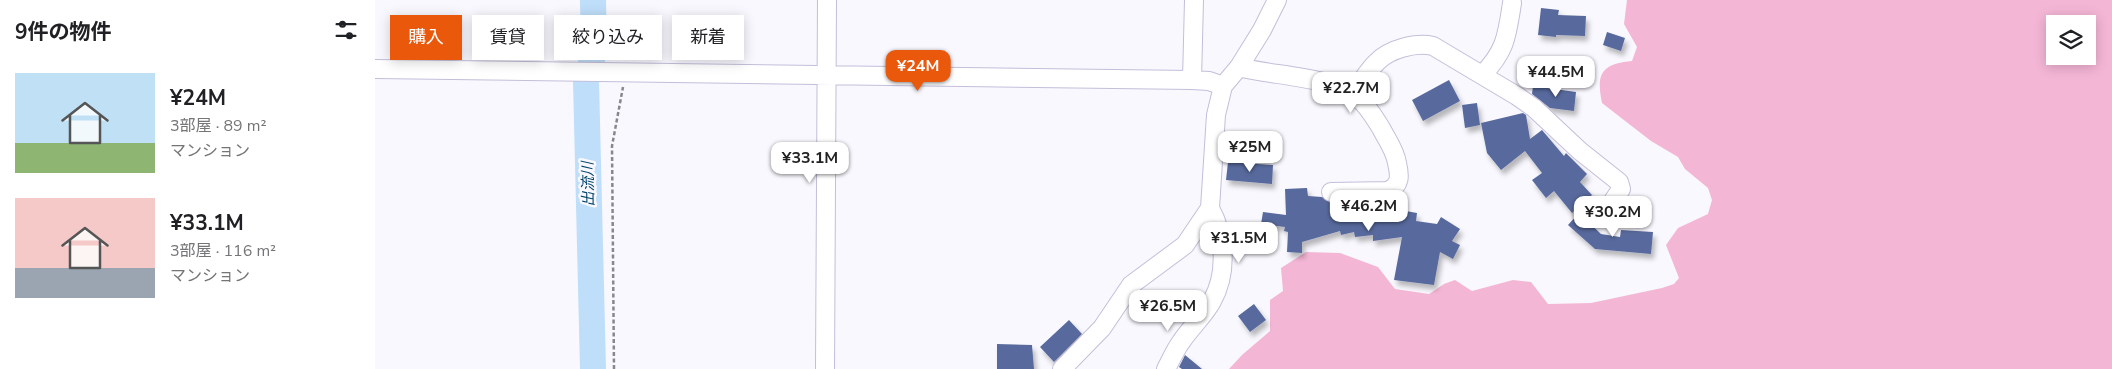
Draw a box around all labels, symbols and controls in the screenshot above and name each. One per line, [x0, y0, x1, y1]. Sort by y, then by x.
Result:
chip: 購入 [390, 15, 462, 60]
chip: 賃貸 [472, 15, 544, 60]
chip: 絞り込み [554, 15, 662, 60]
chip: 新着 [672, 15, 744, 60]
map controls [2046, 15, 2096, 65]
button: layers [2046, 15, 2096, 65]
icon: filters [332, 16, 360, 44]
text: 9件の物件 [15, 18, 112, 46]
pin: ¥24M [888, 49, 948, 92]
text: ¥24M [897, 55, 939, 77]
pin: ¥44.5M [1515, 56, 1597, 98]
text: ¥44.5M [1528, 61, 1584, 83]
pin: ¥22.7M [1310, 72, 1392, 114]
text: ¥22.7M [1323, 77, 1379, 99]
text: ¥24M [170, 84, 226, 112]
icon: home [55, 93, 115, 153]
text: 3部屋 · 89 m² [170, 115, 267, 137]
pin: ¥25M [1220, 130, 1280, 173]
text: ¥25M [1229, 136, 1271, 158]
text: マンション [170, 140, 250, 162]
pin: ¥33.1M [769, 142, 851, 184]
text: ¥33.1M [782, 147, 838, 169]
water label: 出流川 [578, 159, 598, 207]
pin: ¥46.2M [1328, 190, 1410, 232]
text: ¥46.2M [1341, 195, 1397, 217]
pin: ¥30.2M [1572, 196, 1654, 238]
text: ¥30.2M [1585, 201, 1641, 223]
text: ¥33.1M [170, 209, 244, 237]
icon: home [55, 218, 115, 278]
pin: ¥31.5M [1198, 222, 1280, 264]
text: ¥31.5M [1211, 227, 1267, 249]
text: 3部屋 · 116 m² [170, 240, 276, 262]
text: マンション [170, 265, 250, 287]
pin: ¥26.5M [1127, 290, 1209, 332]
text: ¥26.5M [1140, 295, 1196, 317]

